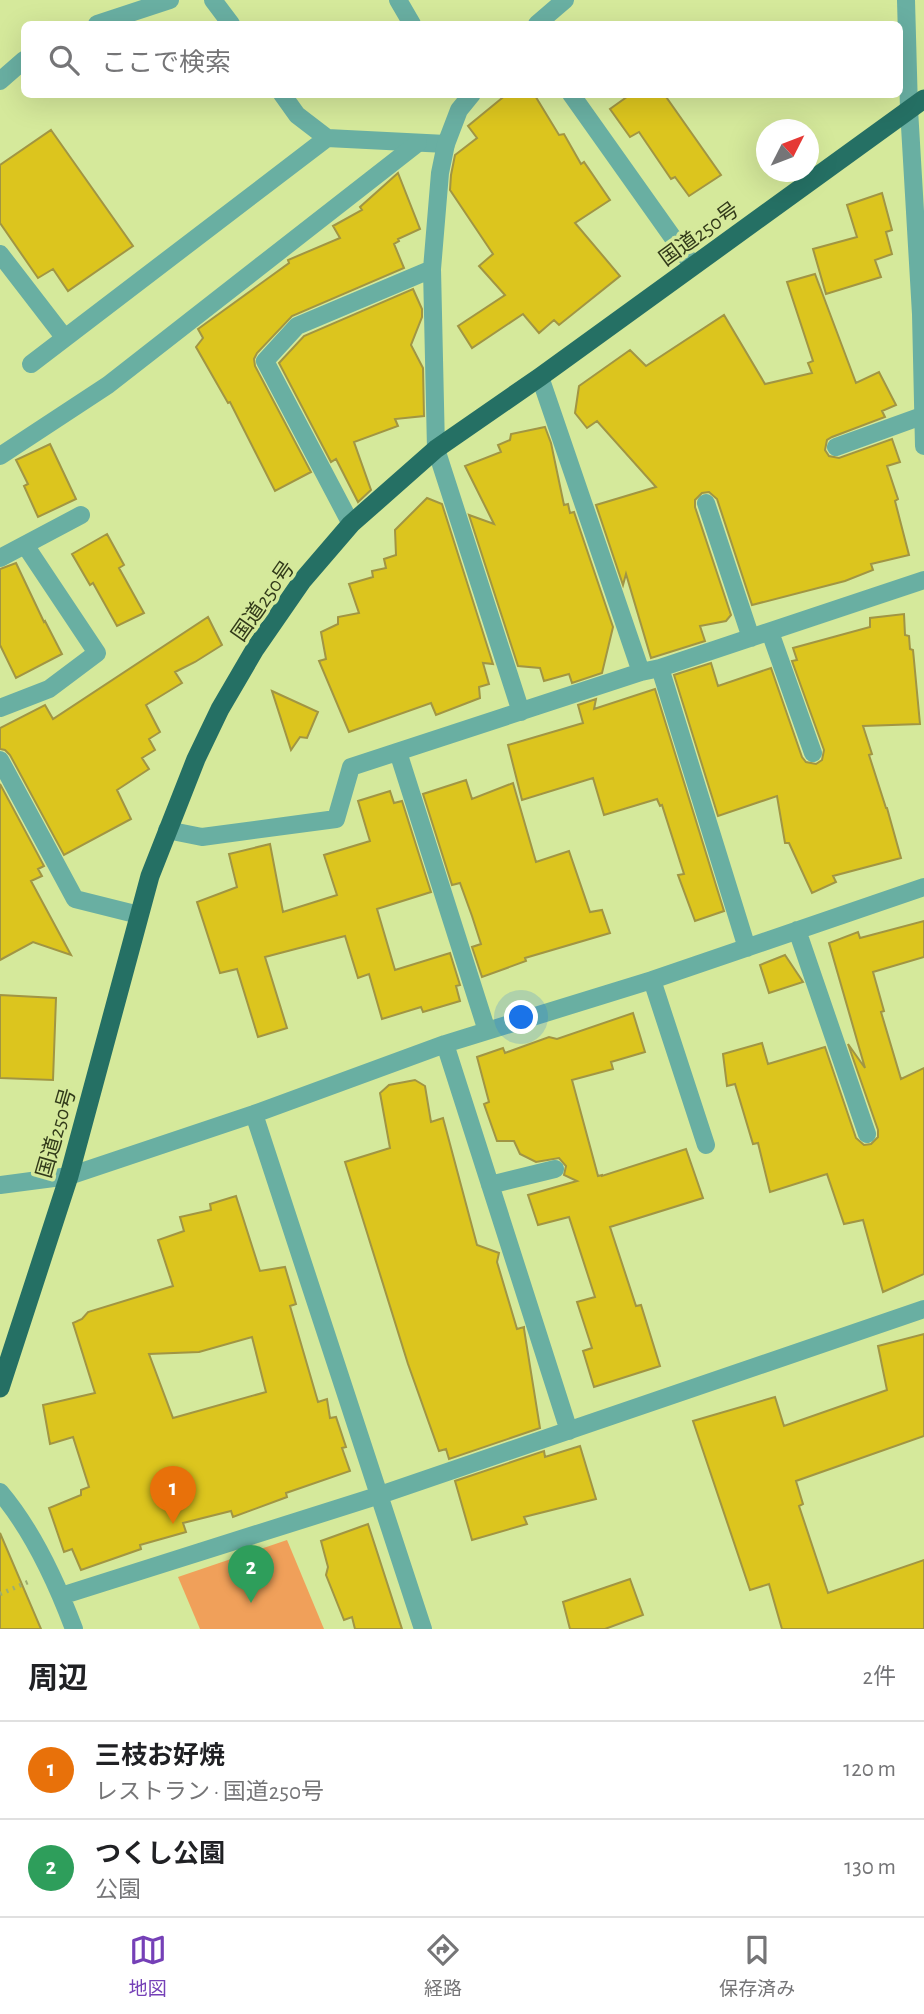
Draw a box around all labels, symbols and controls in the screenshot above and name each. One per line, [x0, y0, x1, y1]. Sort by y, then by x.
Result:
search box [21, 21, 903, 98]
icon: search [45, 41, 83, 79]
text: ここで検索 [101, 50, 231, 76]
north arrow [756, 119, 819, 182]
street label: 国道250号 [655, 198, 743, 270]
street label: 国道250号 [227, 557, 299, 645]
your location [504, 1000, 538, 1034]
street label: 国道250号 [33, 1086, 79, 1180]
pin: 1 [150, 1466, 196, 1524]
pin: 2 [228, 1545, 274, 1603]
text: 周辺 [28, 1664, 88, 1694]
text: 2件 [863, 1666, 896, 1689]
text: 三枝お好焼 [95, 1743, 225, 1769]
text: 1 [47, 1758, 55, 1781]
text: 120 m [843, 1758, 896, 1781]
text: レストラン · 国道250号 [95, 1781, 324, 1804]
text: つくし公園 [95, 1841, 225, 1867]
text: 2 [46, 1856, 56, 1879]
text: 130 m [844, 1856, 896, 1879]
text: 公園 [95, 1879, 141, 1902]
tab: 地図 [129, 1931, 167, 2001]
tab: 経路 [424, 1931, 462, 2001]
tab: 保存済み [719, 1931, 795, 2001]

